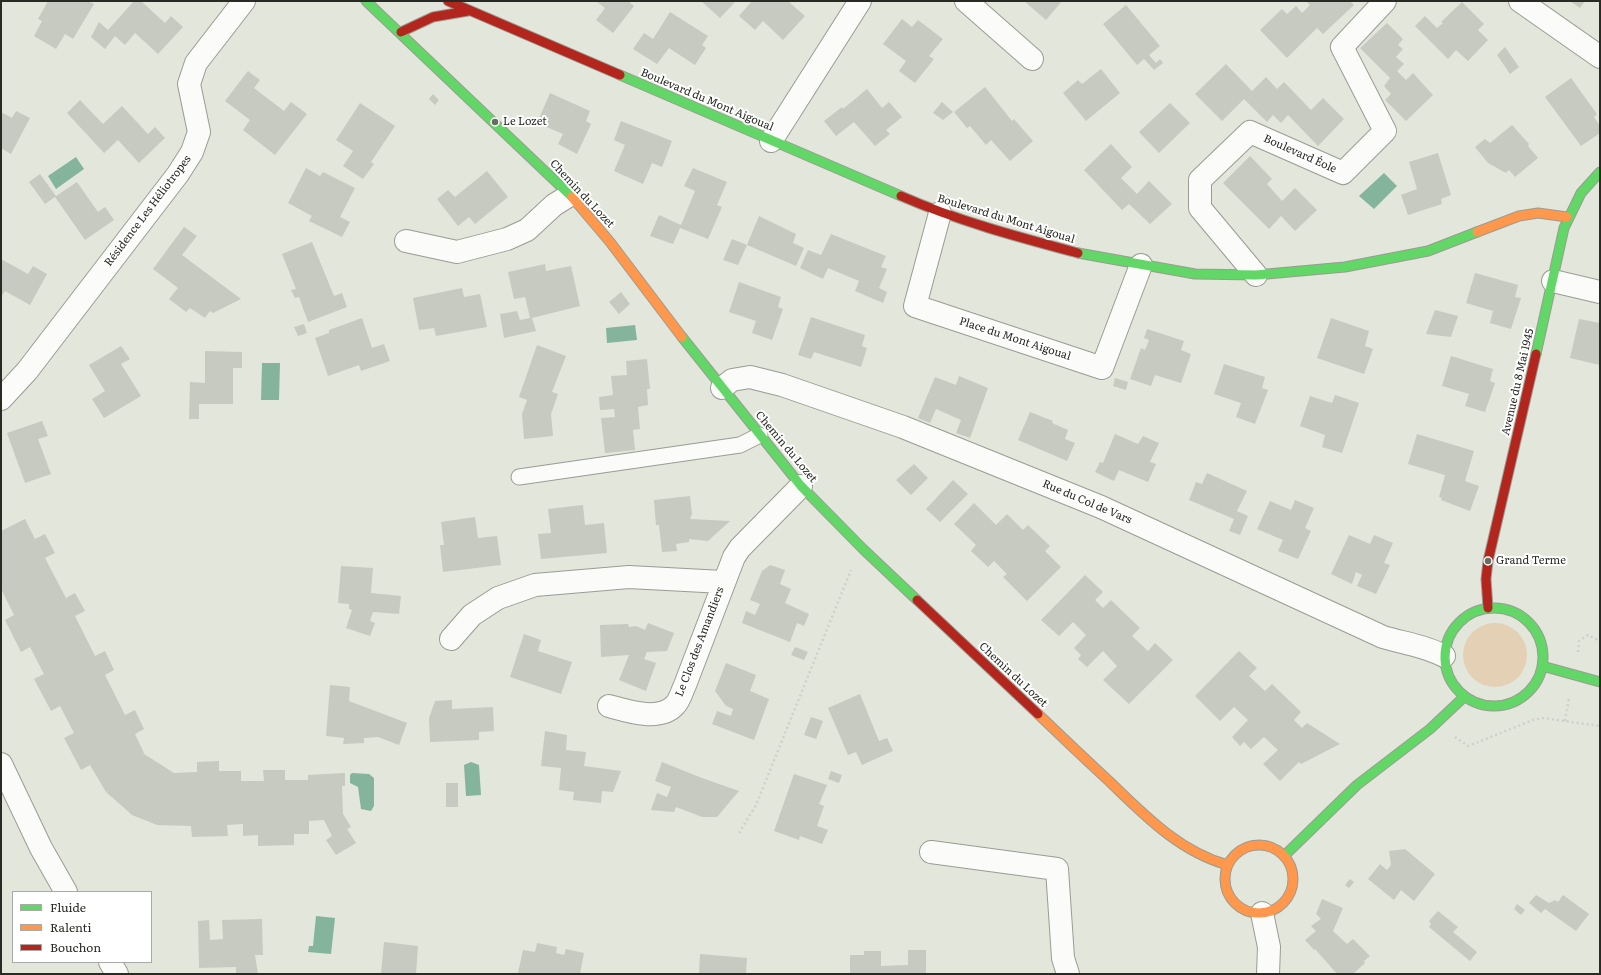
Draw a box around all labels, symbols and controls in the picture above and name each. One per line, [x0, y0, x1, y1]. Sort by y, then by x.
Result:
street label: Boulevard du Mont Aigoual [639, 66, 775, 134]
place label: Le Lozet [503, 115, 547, 129]
marker: Le Lozet [490, 117, 500, 127]
street label: Boulevard Éole [1261, 132, 1339, 176]
street label: Résidence Les Héliotropes [102, 153, 194, 269]
street label: Chemin du Lozet [547, 157, 617, 231]
street label: Boulevard du Mont Aigoual [936, 192, 1076, 246]
street label: Place du Mont Aigoual [957, 315, 1073, 363]
street label: Avenue du 8 Mai 1945 [1499, 327, 1537, 437]
street label: Chemin du Lozet [752, 409, 820, 485]
street label: Rue du Col de Vars [1040, 477, 1134, 527]
place label: Grand Terme [1496, 554, 1566, 568]
marker: Grand Terme [1483, 556, 1493, 566]
street label: Le Clos des Amandiers [673, 585, 727, 699]
street label: Chemin du Lozet [976, 640, 1050, 710]
legend [12, 891, 152, 963]
text: Fluide [50, 898, 86, 916]
text: Ralenti [50, 918, 91, 936]
text: Bouchon [50, 938, 101, 956]

